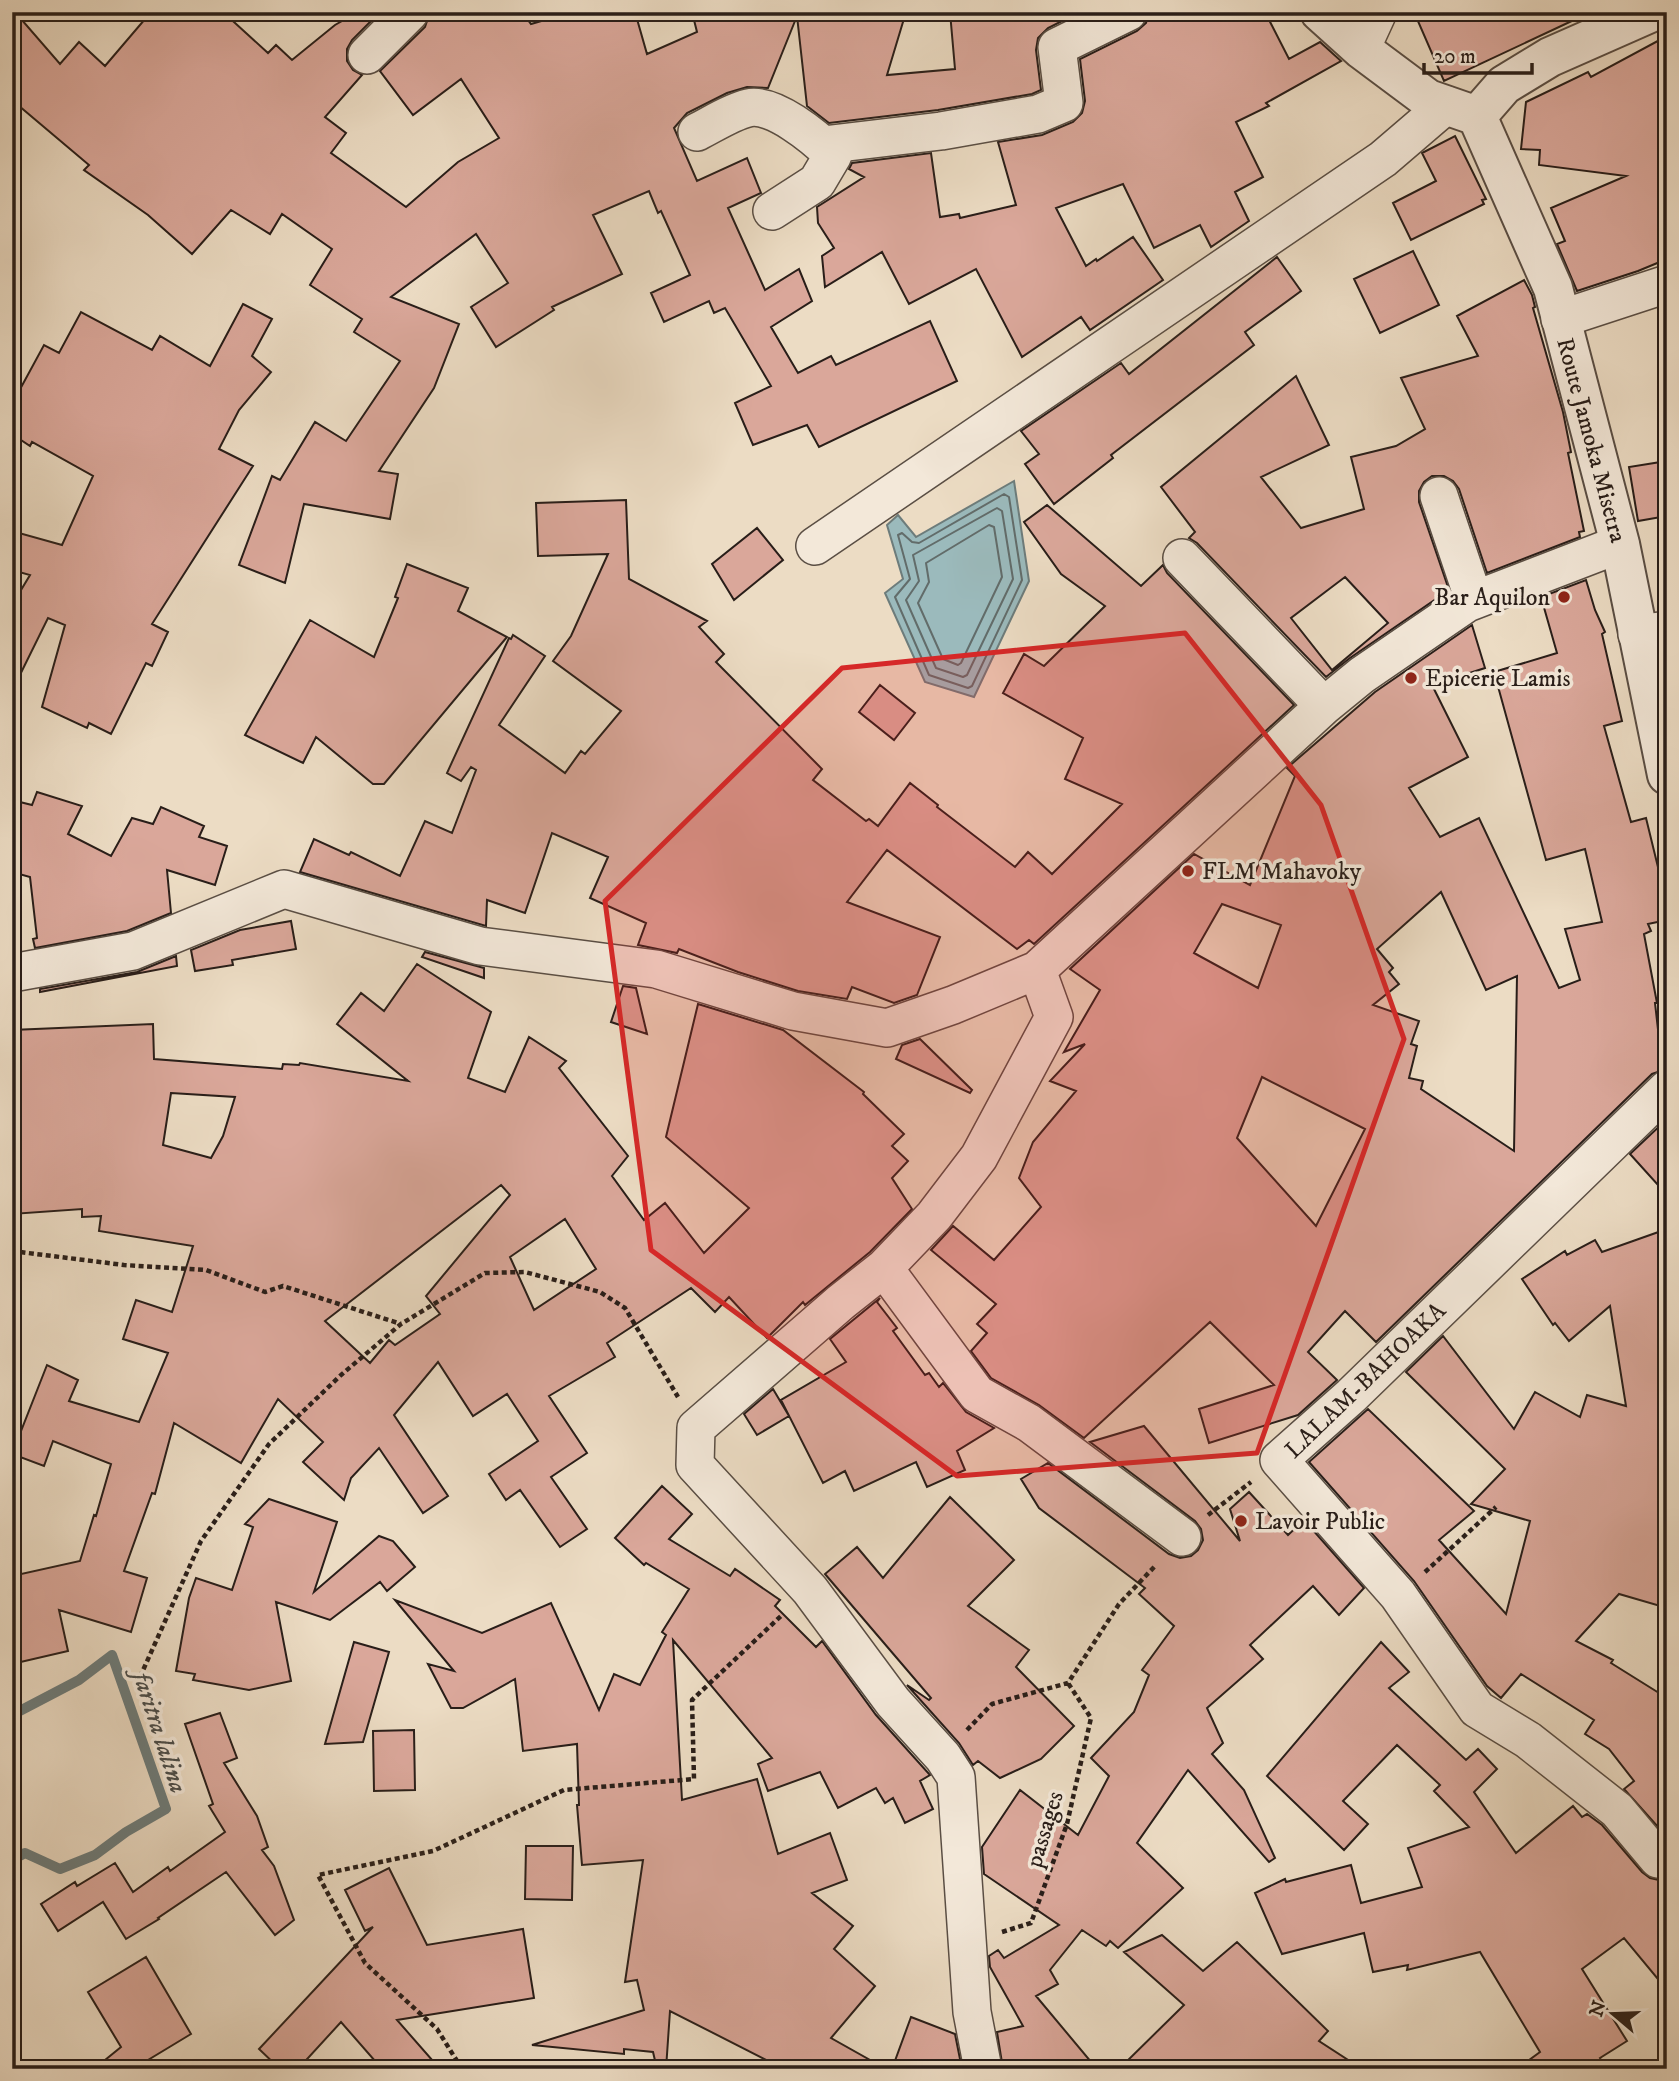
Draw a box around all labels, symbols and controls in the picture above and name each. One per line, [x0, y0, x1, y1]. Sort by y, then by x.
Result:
scale bar [1424, 32, 1532, 76]
text: 20 m [1434, 44, 1476, 70]
street label: Route Jamoka Misetra [1549, 335, 1633, 547]
place label: Bar Aquilon [1434, 583, 1550, 613]
marker: Bar Aquilon [1556, 589, 1572, 605]
place label: Epicerie Lamis [1425, 664, 1570, 694]
marker: Epicerie Lamis [1403, 670, 1419, 686]
place label: FLM Mahavoky [1202, 857, 1362, 887]
marker: FLM Mahavoky [1180, 863, 1196, 879]
street label: LALAM-BAHOAKA [1279, 1296, 1453, 1465]
place label: Lavoir Public [1255, 1507, 1385, 1537]
marker: Lavoir Public [1233, 1513, 1249, 1529]
water label: faritra lalina [122, 1661, 195, 1797]
street label: passages [1019, 1788, 1071, 1872]
north arrow [1578, 1980, 1648, 2050]
text: N [1585, 1997, 1612, 2020]

